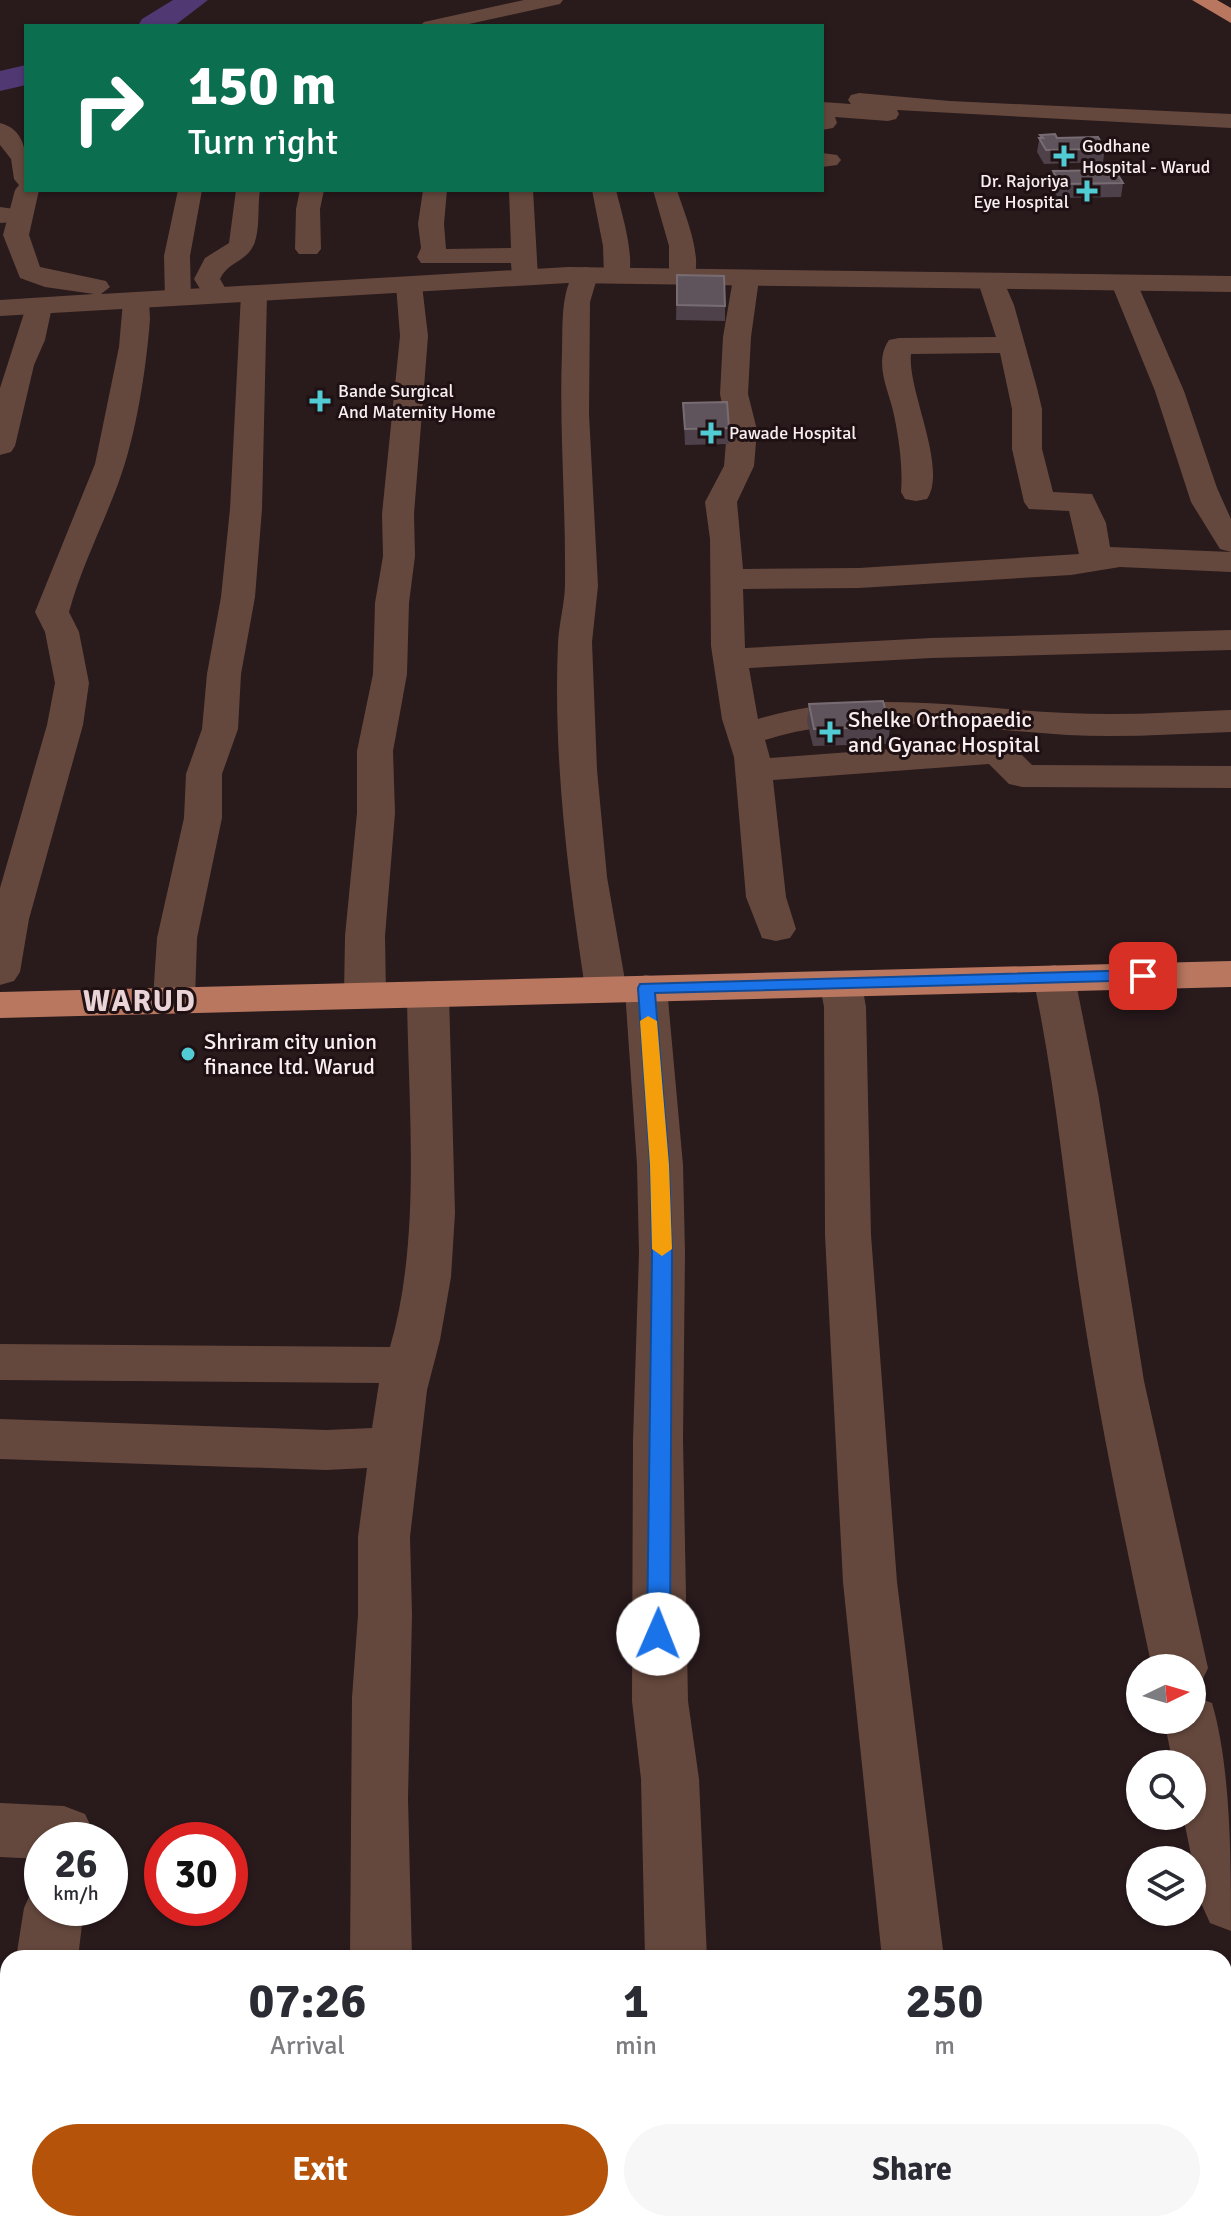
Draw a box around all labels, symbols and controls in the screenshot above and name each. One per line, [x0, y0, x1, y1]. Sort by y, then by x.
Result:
text: 150 m [188, 51, 336, 120]
icon: right [56, 56, 160, 160]
text: Turn right [188, 120, 338, 165]
place label: Godhane Hospital - Warud [1082, 135, 1210, 178]
marker: Godhane Hospital - Warud [1053, 145, 1075, 167]
place label: Dr. Rajoriya Eye Hospital [973, 170, 1069, 213]
marker: Dr. Rajoriya Eye Hospital [1076, 180, 1098, 202]
place label: Bande Surgical And Maternity Home [338, 380, 496, 423]
marker: Bande Surgical And Maternity Home [309, 390, 331, 412]
marker: Pawade Hospital [700, 422, 722, 444]
place label: Pawade Hospital [729, 422, 857, 444]
place label: Shelke Orthopaedic and Gyanac Hospital [848, 706, 1040, 758]
marker: Shelke Orthopaedic and Gyanac Hospital [819, 721, 841, 743]
pin [1109, 942, 1177, 1010]
icon: arrive [1121, 954, 1165, 998]
district label: WARUD [83, 983, 197, 1020]
place label: Shriram city union finance ltd. Warud [204, 1028, 377, 1080]
marker: Shriram city union finance ltd. Warud [179, 1045, 197, 1063]
position arrow [616, 1592, 700, 1676]
north arrow [1126, 1654, 1206, 1734]
map controls [1126, 1654, 1206, 1926]
button: search [1126, 1750, 1206, 1830]
speed limit sign: 30 [144, 1822, 248, 1926]
text: 26 [54, 1839, 98, 1889]
button: layers [1126, 1846, 1206, 1926]
text: km/h [53, 1881, 99, 1906]
text: 07:26 [249, 1972, 366, 2031]
text: 1 [623, 1972, 649, 2031]
text: 250 [906, 1972, 983, 2031]
text: Arrival [270, 2030, 345, 2062]
text: min [615, 2030, 657, 2062]
text: m [934, 2030, 955, 2062]
button: Exit [32, 2124, 608, 2216]
button: Share [624, 2124, 1200, 2216]

